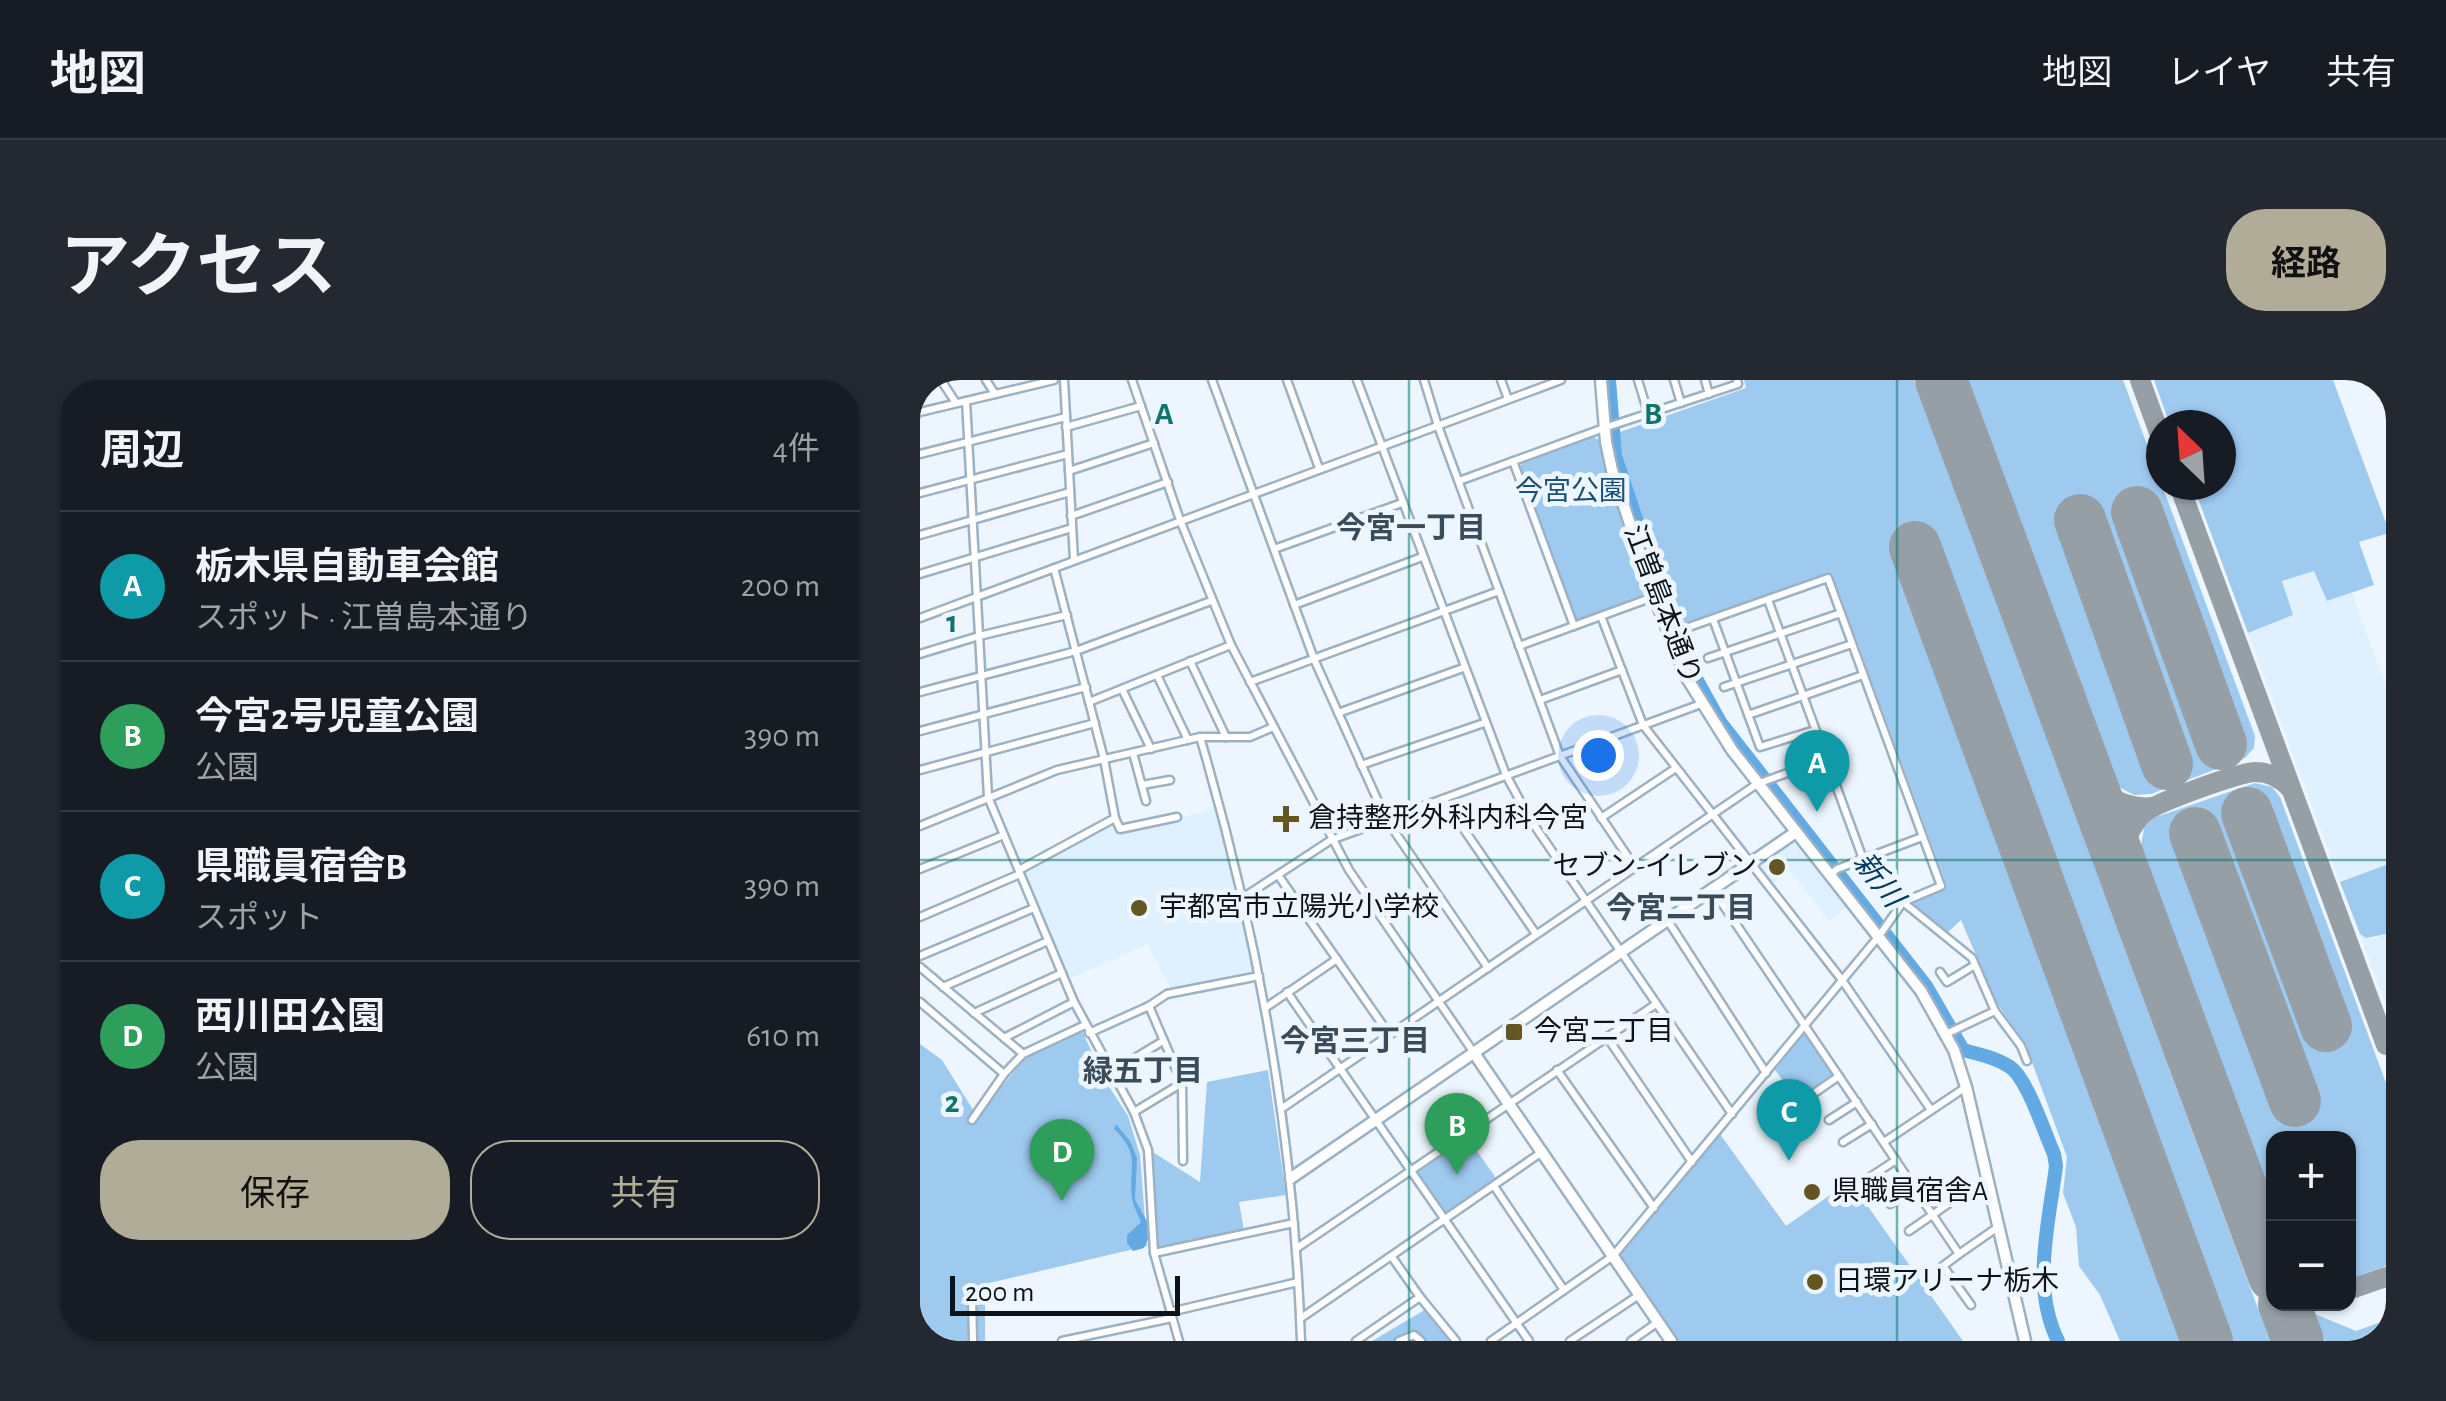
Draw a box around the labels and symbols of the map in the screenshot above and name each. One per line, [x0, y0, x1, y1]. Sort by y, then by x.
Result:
text: A [1154, 398, 1174, 430]
text: B [1644, 398, 1662, 430]
north arrow [2146, 410, 2236, 500]
park label: 今宮公園 [1515, 476, 1627, 506]
district label: 今宮一丁目 [1336, 512, 1486, 544]
street label: 江曽島本通り [1619, 521, 1707, 688]
text: 1 [946, 606, 958, 638]
your location [1573, 730, 1624, 781]
pin: A [1784, 730, 1850, 812]
place label: 倉持整形外科内科今宮 [1308, 803, 1588, 833]
marker: 倉持整形外科内科今宮 [1273, 806, 1299, 832]
water label: 新川 [1848, 846, 1912, 915]
place label: セブン-イレブン [1552, 851, 1757, 881]
marker: セブン-イレブン [1766, 856, 1788, 878]
place label: 宇都宮市立陽光小学校 [1159, 892, 1439, 922]
district label: 今宮二丁目 [1606, 892, 1756, 924]
marker: 宇都宮市立陽光小学校 [1128, 897, 1150, 919]
place label: 今宮二丁目 [1534, 1016, 1674, 1046]
marker: 今宮二丁目 [1503, 1021, 1525, 1043]
district label: 今宮三丁目 [1280, 1025, 1430, 1057]
district label: 緑五丁目 [1083, 1055, 1203, 1087]
pin: C [1756, 1078, 1822, 1161]
text: 2 [944, 1086, 960, 1118]
pin: B [1424, 1092, 1490, 1175]
pin: D [1030, 1118, 1094, 1201]
place label: 県職員宿舎A [1832, 1176, 1988, 1206]
marker: 県職員宿舎A [1801, 1181, 1823, 1203]
place label: 日環アリーナ栃木 [1835, 1266, 2059, 1296]
scale bar [950, 1271, 1180, 1316]
marker: 日環アリーナ栃木 [1804, 1271, 1826, 1293]

